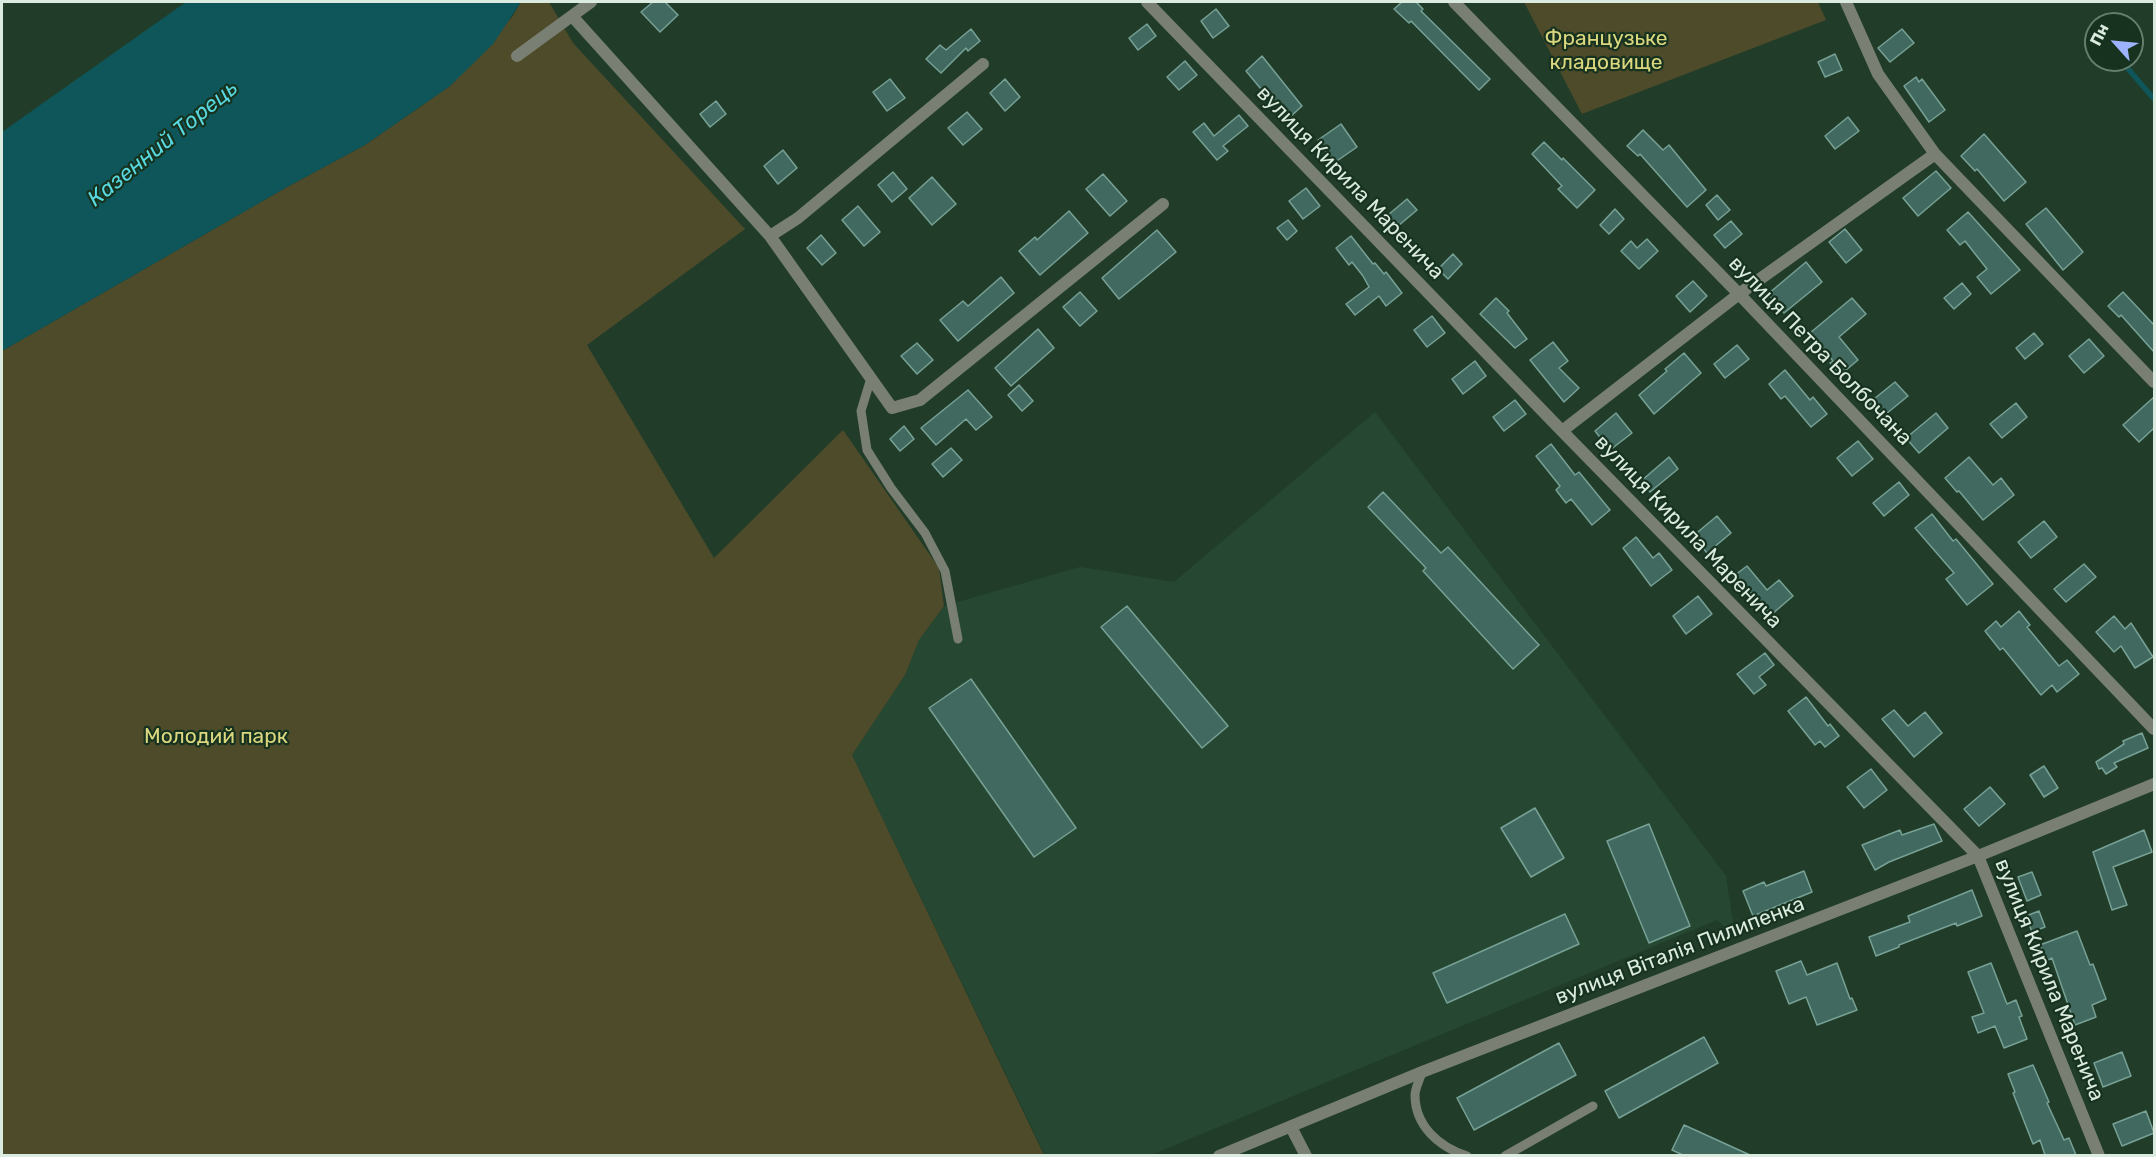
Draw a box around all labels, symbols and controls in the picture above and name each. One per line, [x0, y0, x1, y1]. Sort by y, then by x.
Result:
north arrow [2084, 12, 2144, 72]
text: Пн [2086, 20, 2113, 49]
park label: Французьке кладовище [1545, 26, 1667, 76]
water label: Казенний Торець [83, 75, 243, 213]
street label: вулиця Кирила Маренича [1251, 81, 1449, 285]
street label: вулиця Петра Болбочана [1723, 251, 1917, 451]
street label: вулиця Кирила Маренича [1589, 430, 1787, 634]
park label: Молодий парк [144, 724, 288, 750]
street label: вулиця Кирила Маренича [1989, 855, 2109, 1105]
street label: вулиця Віталія Пилипенка [1552, 892, 1808, 1010]

